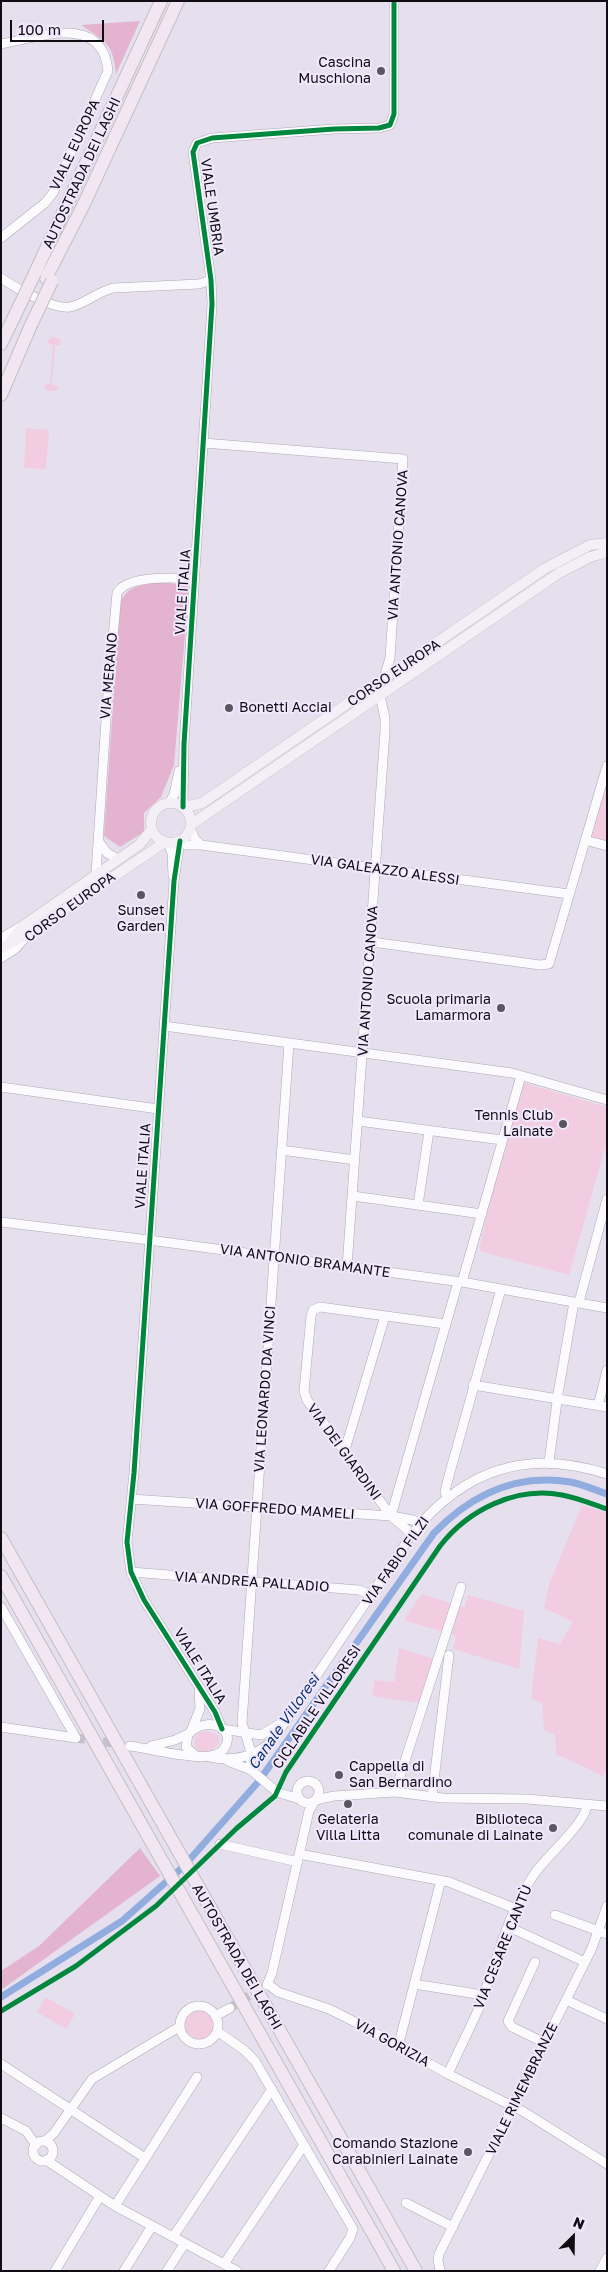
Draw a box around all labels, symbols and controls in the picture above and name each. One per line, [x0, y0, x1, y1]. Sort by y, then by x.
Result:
scale bar [12, 10, 106, 42]
text: 100 m [18, 20, 61, 38]
place label: Cascina Muschiona [298, 55, 371, 88]
marker: Cascina Muschiona [375, 65, 387, 77]
street label: AUTOSTRADA DEI LAGHI [39, 95, 125, 251]
street label: VIALE EUROPA [46, 96, 104, 194]
street label: VIALE UMBRIA [197, 157, 227, 257]
street label: VIA ANTONIO CANOVA [384, 469, 412, 621]
street label: VIALE ITALIA [172, 548, 194, 636]
street label: VIA MERANO [97, 632, 121, 720]
street label: CORSO EUROPA [344, 636, 444, 710]
place label: Bonetti Acciai [239, 700, 332, 716]
marker: Bonetti Acciai [223, 702, 235, 714]
street label: VIA GALEAZZO ALESSI [309, 851, 461, 889]
street label: CORSO EUROPA [21, 868, 119, 946]
marker: Sunset Garden [135, 889, 147, 901]
place label: Sunset Garden [117, 903, 165, 936]
street label: VIA ANTONIO CANOVA [354, 905, 382, 1057]
place label: Scuola primaria Lamarmora [386, 992, 491, 1024]
marker: Scuola primaria Lamarmora [495, 1002, 507, 1014]
place label: Tennis Club Lainate [474, 1108, 553, 1140]
marker: Tennis Club Lainate [557, 1118, 569, 1130]
street label: VIALE ITALIA [132, 1122, 154, 1210]
street label: VIA ANTONIO BRAMANTE [219, 1241, 391, 1281]
street label: VIA LEONARDO DA VINCI [251, 1305, 279, 1473]
street label: VIA DEI GIARDINI [303, 1400, 385, 1504]
street label: VIA GOFFREDO MAMELI [195, 1495, 355, 1523]
street label: VIA FABIO FILZI [359, 1513, 433, 1609]
street label: VIA ANDREA PALLADIO [174, 1568, 330, 1596]
street label: VIALE ITALIA [170, 1625, 230, 1707]
street label: CICLABILE VILLORESI [269, 1642, 365, 1772]
water label: Canale Villoresi [244, 1671, 324, 1773]
place label: Cappella di San Bernardino [349, 1759, 452, 1791]
marker: Cappella di San Bernardino [333, 1769, 345, 1781]
marker: Gelateria Villa Litta [342, 1798, 354, 1810]
place label: Gelateria Villa Litta [316, 1812, 380, 1844]
place label: Biblioteca comunale di Lainate [408, 1812, 543, 1844]
marker: Biblioteca comunale di Lainate [547, 1822, 559, 1834]
street label: AUTOSTRADA DEI LAGHI [188, 1881, 286, 2033]
street label: VIA CESARE CANTÙ [470, 1882, 536, 2012]
street label: VIA GORIZIA [352, 2016, 432, 2070]
street label: VIALE RIMEMBRANZE [483, 2020, 561, 2158]
place label: Comando Stazione Carabinieri Lainate [332, 2136, 458, 2168]
marker: Comando Stazione Carabinieri Lainate [462, 2146, 474, 2158]
north arrow [548, 2212, 598, 2262]
text: N [571, 2213, 587, 2233]

